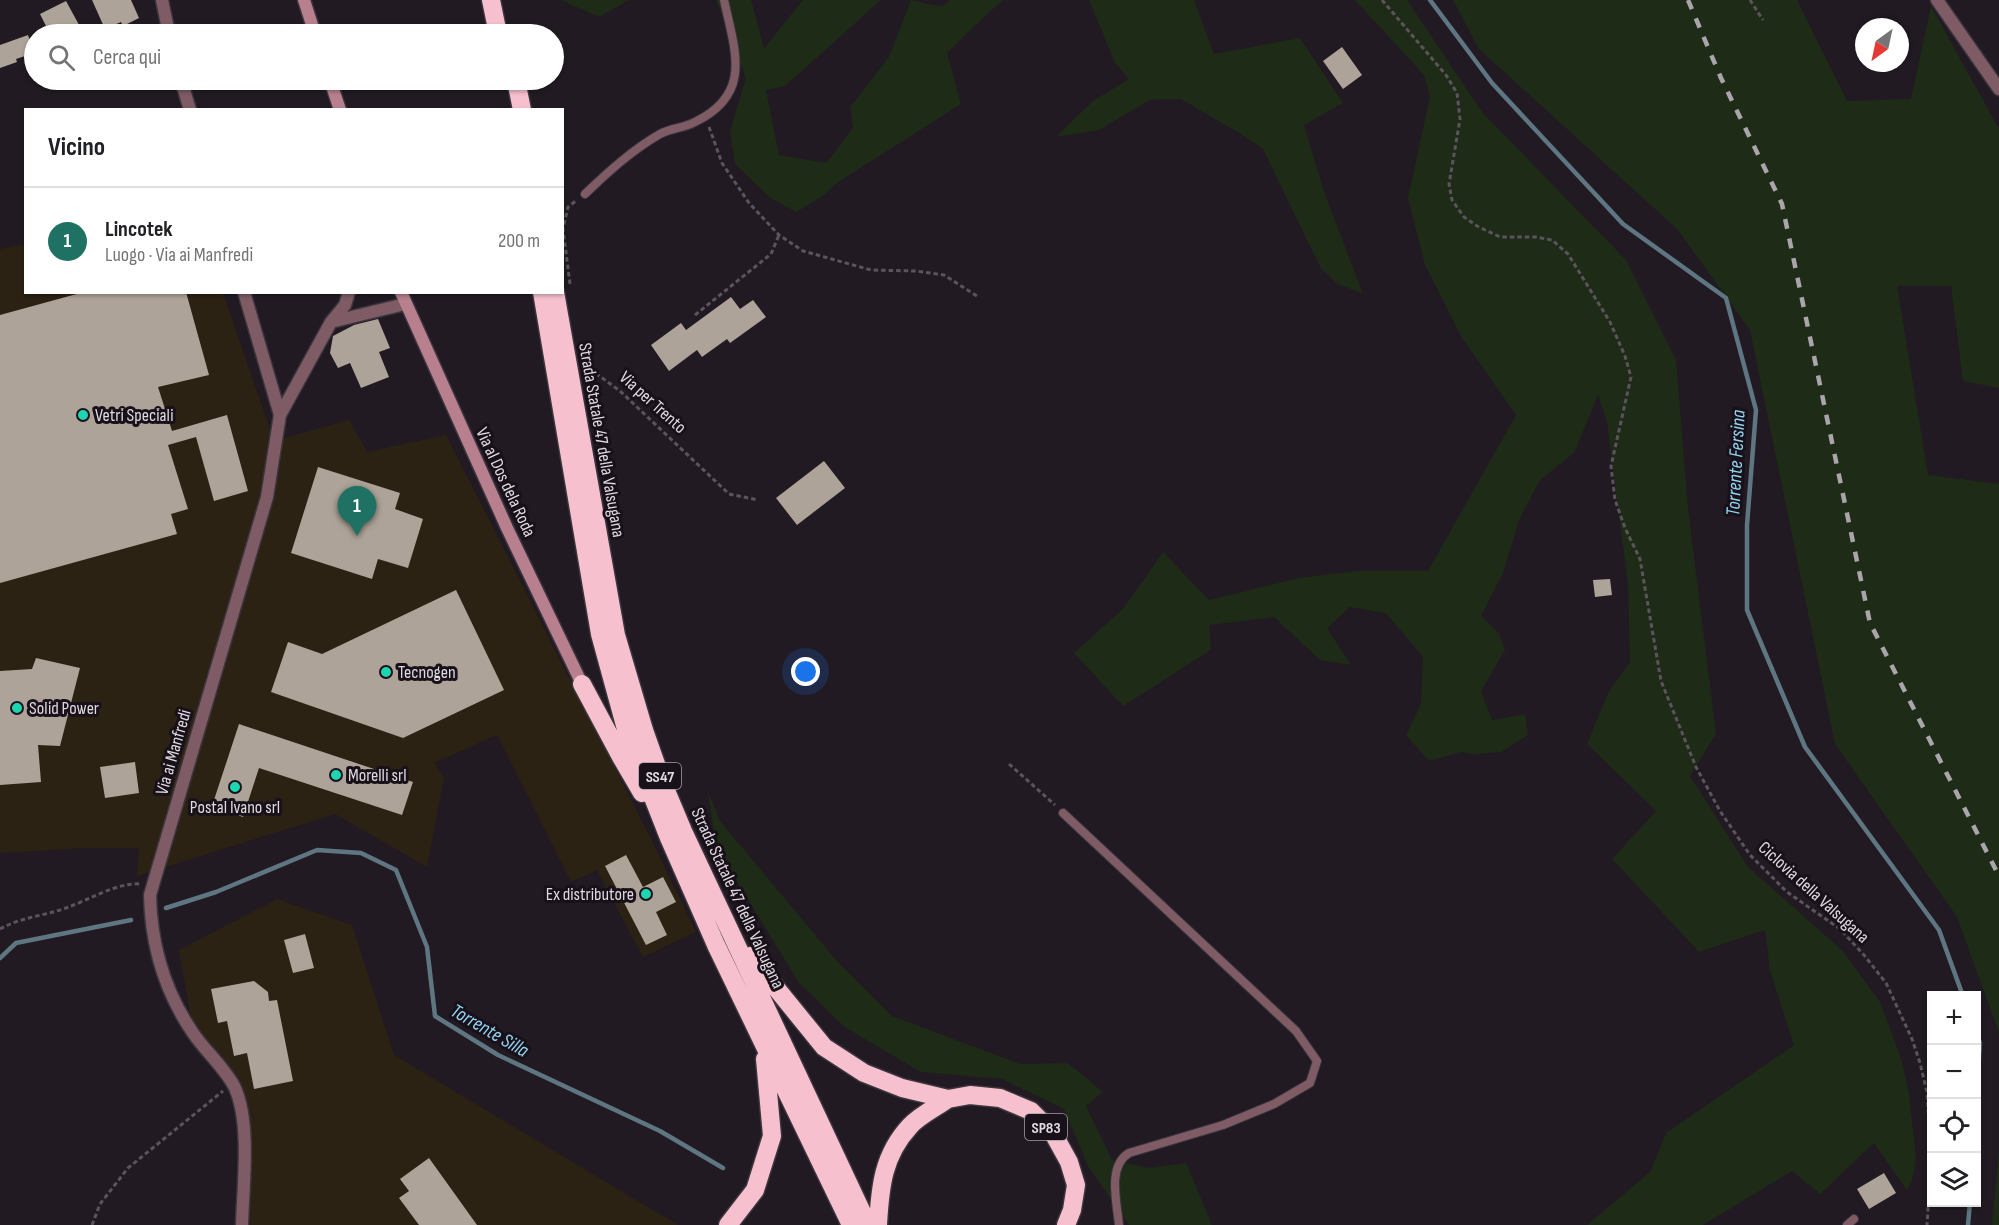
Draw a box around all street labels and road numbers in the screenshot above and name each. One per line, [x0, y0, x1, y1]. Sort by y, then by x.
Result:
street label: Strada Statale 47 della Valsugana [574, 341, 629, 539]
street label: Via per Trento [615, 367, 690, 438]
street label: Via al Dos dela Roda [471, 424, 540, 540]
street label: Via ai Manfredi [151, 707, 196, 797]
road number: SS47 [639, 763, 681, 789]
street label: Strada Statale 47 della Valsugana [686, 804, 789, 992]
street label: Ciclovia della Valsugana [1754, 837, 1873, 948]
road number: SP83 [1025, 1114, 1067, 1140]

